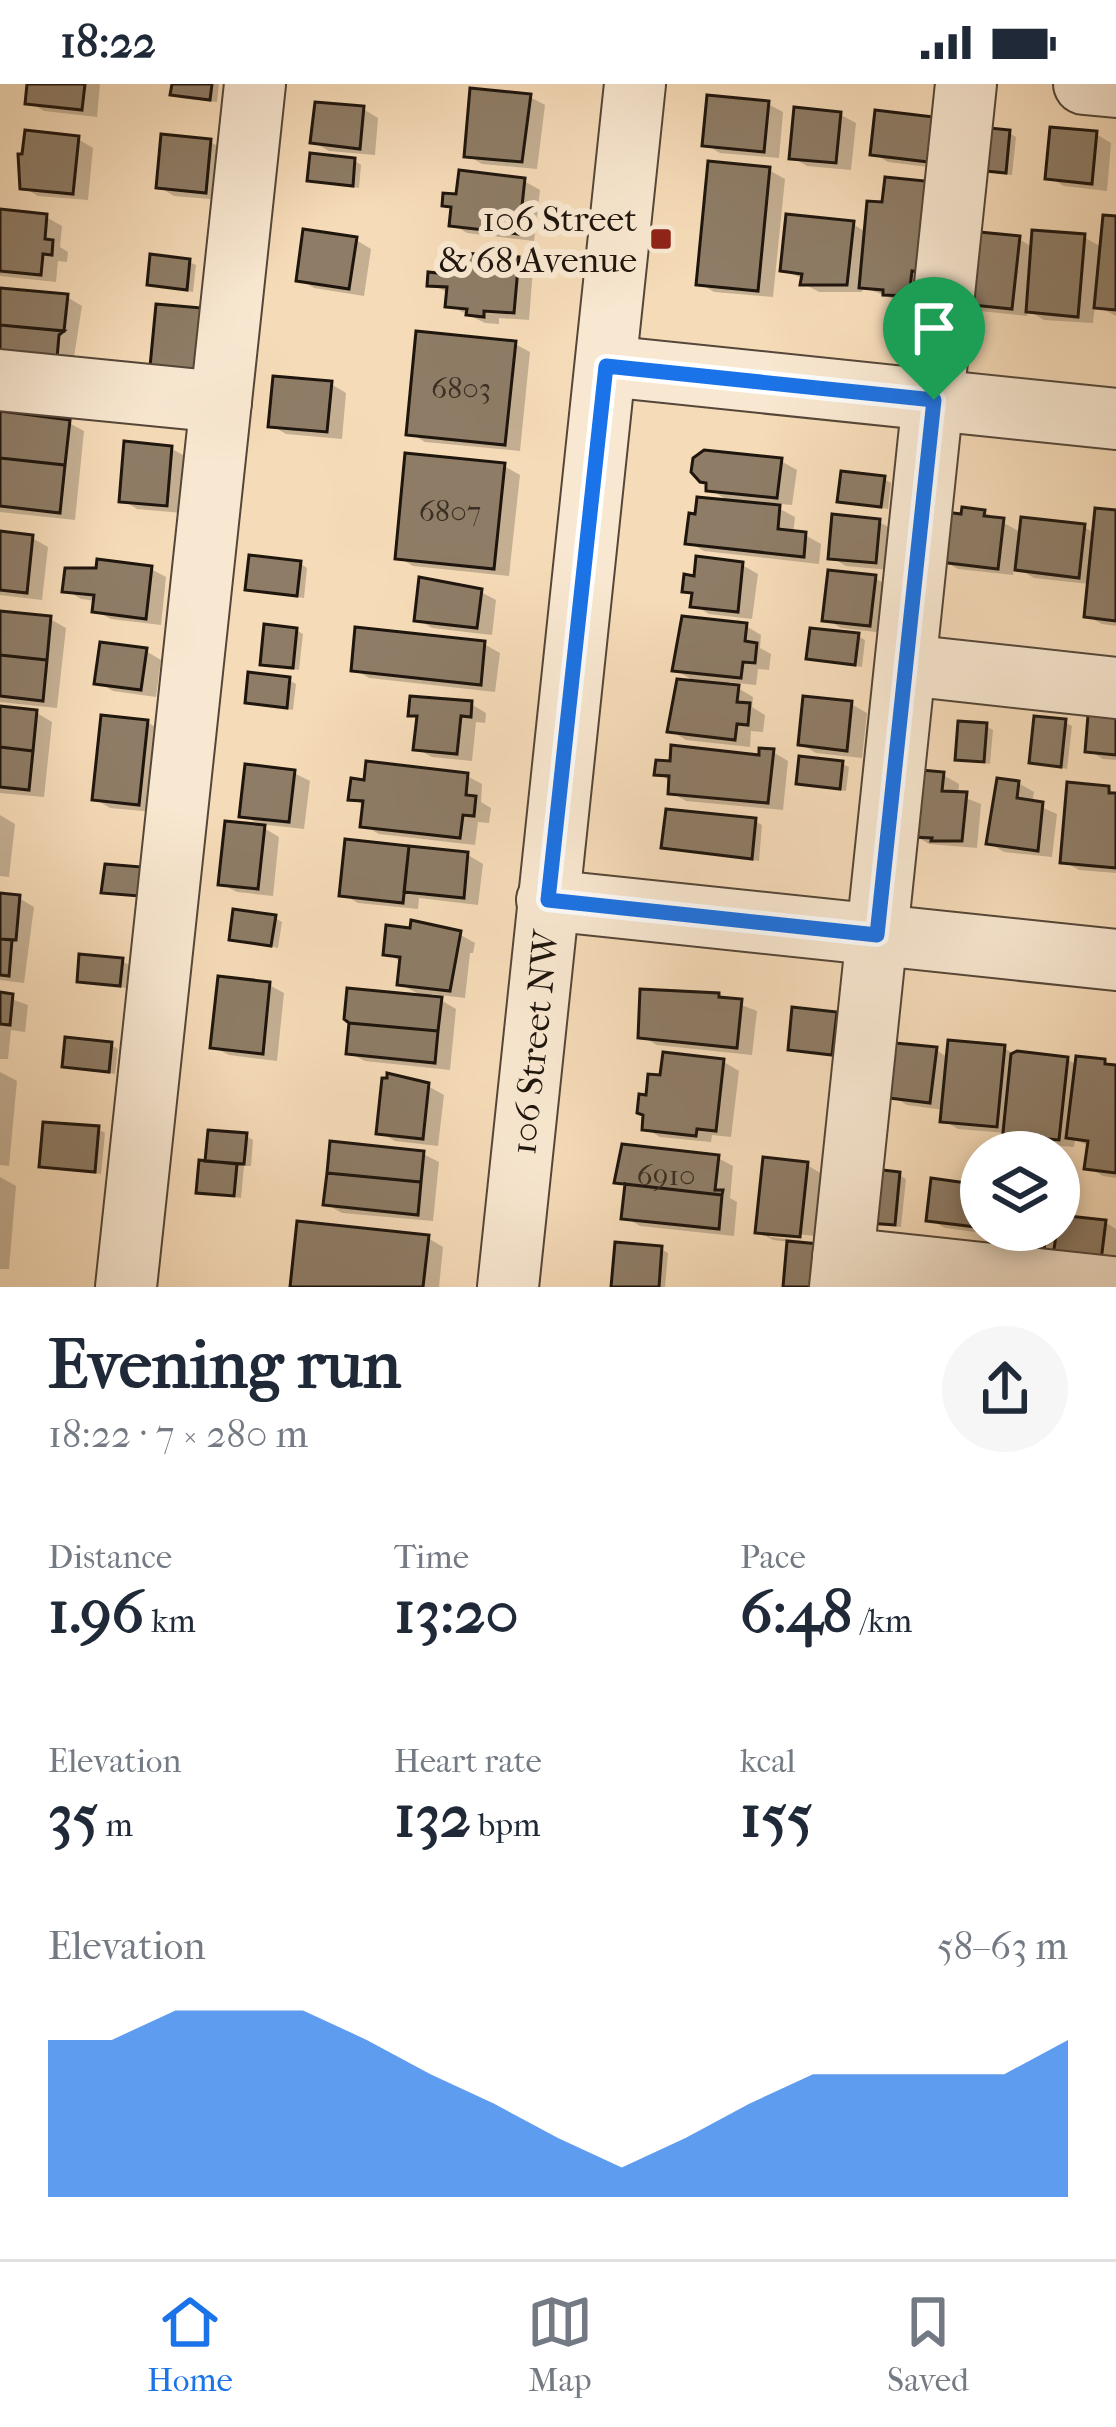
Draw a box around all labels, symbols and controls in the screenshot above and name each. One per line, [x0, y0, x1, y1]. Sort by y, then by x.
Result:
text: 18:22 [60, 16, 156, 69]
place label: 106 Street & 68 Avenue [438, 198, 637, 281]
marker: 106 Street & 68 Avenue [648, 226, 674, 252]
pin [883, 277, 985, 400]
icon: arrive [901, 295, 967, 361]
house number: 6803 [431, 371, 491, 406]
house number: 6807 [419, 494, 481, 529]
street label: 106 Street NW [502, 927, 568, 1157]
map controls [960, 1131, 1080, 1251]
button: layers [960, 1131, 1080, 1251]
house number: 6910 [636, 1158, 696, 1193]
button: share [942, 1326, 1068, 1452]
text: Evening run [48, 1327, 401, 1404]
text: 18:22 · 7 × 280 m [48, 1411, 308, 1457]
text: Distance [48, 1538, 172, 1577]
text: Time [394, 1538, 469, 1577]
text: Pace [740, 1538, 806, 1577]
text: 1.96 [48, 1577, 144, 1648]
text: 13:20 [394, 1577, 519, 1648]
text: 6:48 [740, 1577, 853, 1648]
text: km [144, 1602, 196, 1641]
text: /km [853, 1602, 912, 1641]
text: Elevation [48, 1742, 181, 1781]
text: Heart rate [394, 1742, 542, 1781]
text: kcal [740, 1742, 796, 1781]
text: 35 [48, 1781, 99, 1852]
text: 132 [394, 1781, 471, 1852]
text: 155 [740, 1781, 813, 1852]
text: m [99, 1806, 133, 1845]
text: bpm [471, 1806, 540, 1845]
text: Elevation [48, 1923, 206, 1969]
text: 58–63 m [937, 1923, 1068, 1969]
tab: Home [147, 2289, 233, 2400]
tab: Map [527, 2289, 593, 2400]
tab: Saved [887, 2289, 969, 2400]

